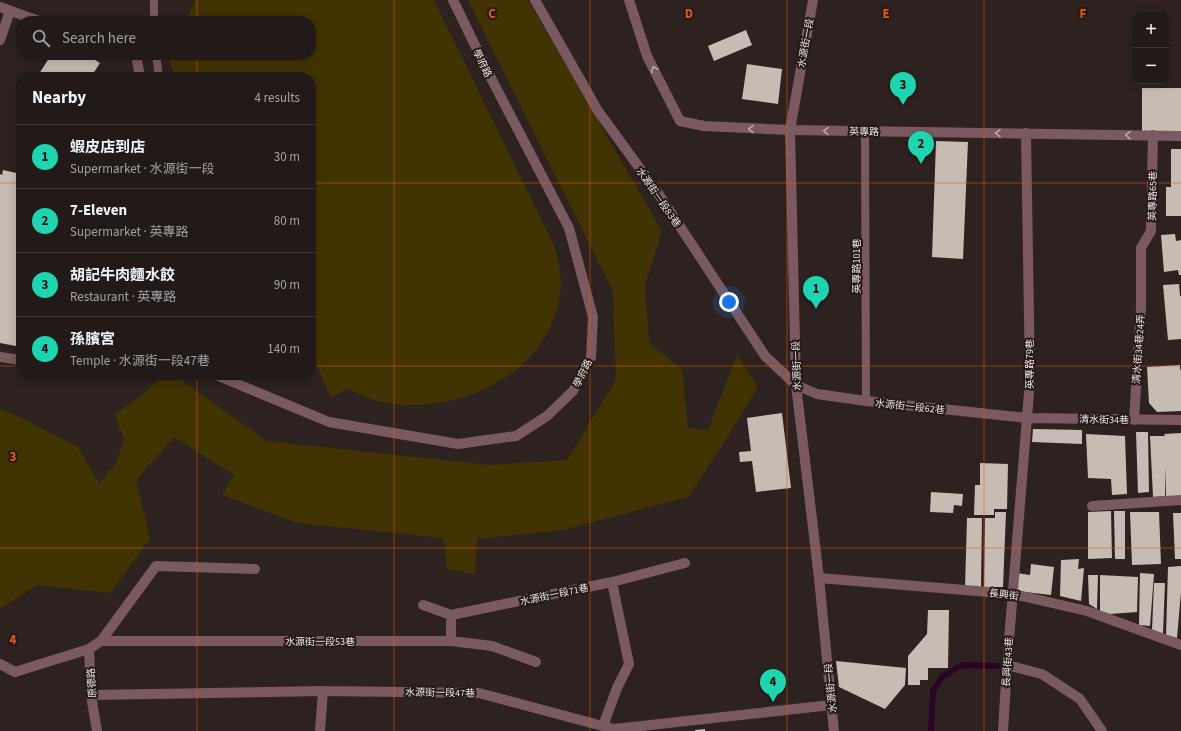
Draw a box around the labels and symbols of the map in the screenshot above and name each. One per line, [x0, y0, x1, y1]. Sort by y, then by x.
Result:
text: C [488, 5, 496, 23]
text: D [685, 5, 693, 23]
text: E [882, 5, 890, 23]
text: F [1080, 5, 1087, 23]
street label: 水源街一段 [795, 17, 817, 69]
street label: 學府路 [469, 47, 495, 80]
one-way arrow [651, 66, 659, 73]
pin: 3 [890, 72, 916, 105]
one-way arrow [748, 124, 754, 133]
street label: 英專路 [849, 125, 879, 139]
one-way arrow [823, 127, 829, 135]
one-way arrow [995, 129, 1001, 137]
pin: 2 [908, 131, 934, 164]
one-way arrow [1125, 131, 1131, 139]
street label: 水源街一段83巷 [632, 165, 684, 230]
street label: 英專路65巷 [1146, 171, 1160, 221]
street label: 英專路101巷 [850, 239, 864, 293]
pin: 1 [803, 276, 829, 309]
your location [719, 292, 739, 312]
street label: 清水街34巷24弄 [1130, 314, 1148, 384]
street label: 英專路79巷 [1023, 339, 1037, 389]
street label: 水源街一段 [789, 341, 805, 391]
street label: 學府路 [570, 357, 596, 390]
street label: 水源街一段62巷 [874, 396, 945, 418]
street label: 清水街34巷 [1079, 413, 1129, 427]
text: 3 [10, 448, 17, 466]
street label: 水源街一段71巷 [519, 581, 590, 609]
street label: 長興街 [988, 586, 1020, 604]
text: 4 [10, 631, 17, 649]
street label: 水源街一段53巷 [285, 635, 355, 649]
street label: 長興街43巷 [999, 637, 1017, 687]
street label: 水源街一段 [821, 662, 841, 713]
street label: 原德路 [84, 667, 100, 698]
pin: 4 [760, 669, 786, 702]
street label: 水源街一段47巷 [405, 685, 475, 701]

